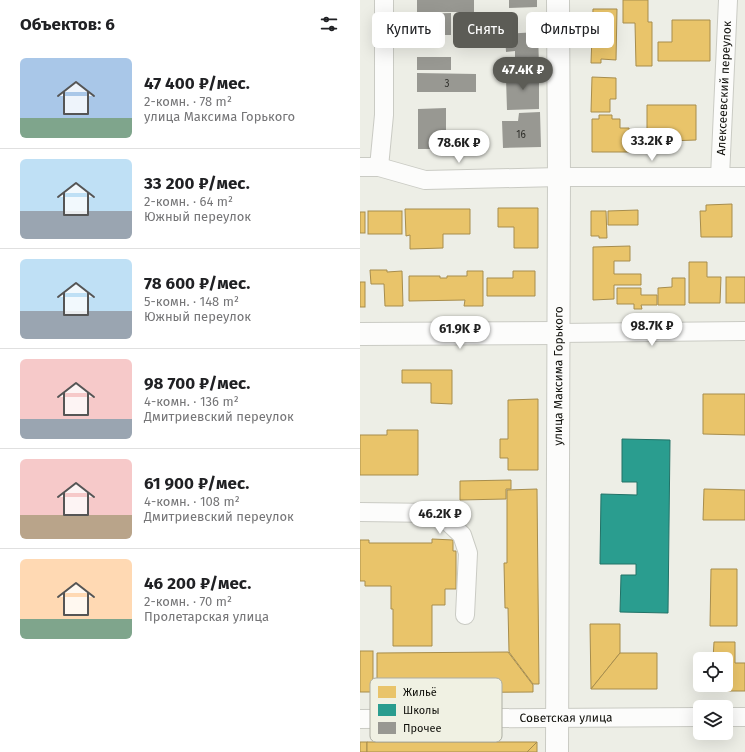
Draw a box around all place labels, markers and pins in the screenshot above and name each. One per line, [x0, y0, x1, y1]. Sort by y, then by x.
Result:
pin: 47.4K ₽ [486, 57, 560, 91]
pin: 33.2K ₽ [615, 128, 689, 162]
pin: 78.6K ₽ [422, 130, 496, 164]
pin: 98.7K ₽ [615, 313, 689, 347]
pin: 61.9K ₽ [423, 316, 497, 350]
pin: 46.2K ₽ [403, 501, 477, 535]

